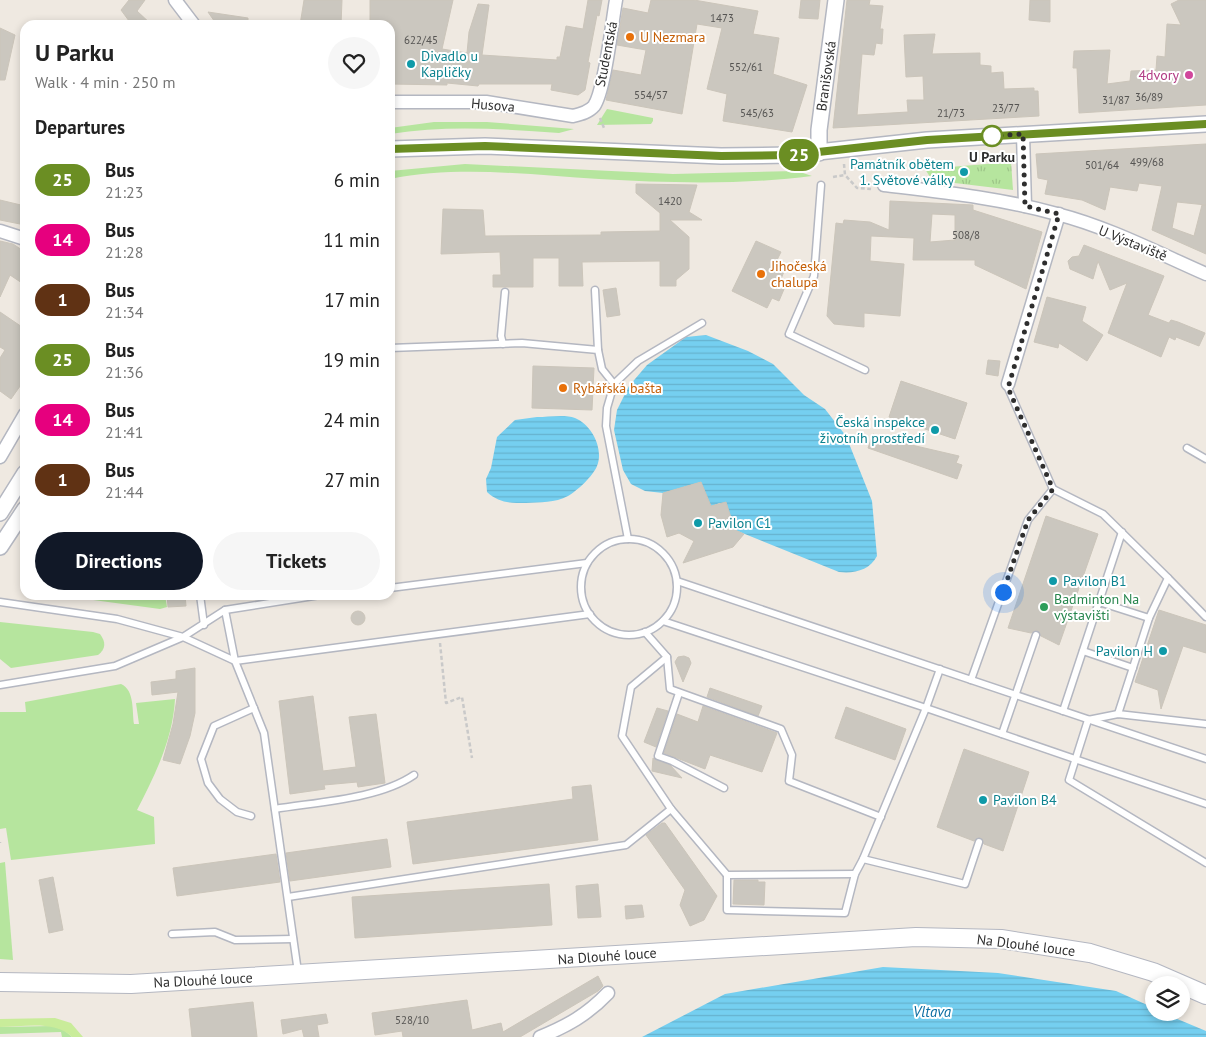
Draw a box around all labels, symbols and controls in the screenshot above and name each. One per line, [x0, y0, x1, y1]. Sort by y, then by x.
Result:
house number: 1473 [710, 11, 734, 25]
street label: Studentská [591, 20, 621, 88]
place label: U Nezmara [640, 28, 706, 46]
marker: U Nezmara [624, 31, 636, 43]
house number: 622/45 [404, 33, 438, 47]
text: U Parku [35, 37, 114, 68]
button: heart [328, 37, 380, 89]
street label: Branišovská [812, 40, 840, 112]
place label: Divadlo u Kapličky [421, 47, 478, 81]
marker: Divadlo u Kapličky [405, 58, 417, 70]
house number: 552/61 [729, 60, 763, 74]
place label: 4dvory [1138, 66, 1179, 84]
marker: 4dvory [1183, 69, 1195, 81]
text: Walk · 4 min · 250 m [35, 72, 175, 92]
house number: 554/57 [634, 88, 668, 102]
house number: 36/89 [1135, 90, 1163, 104]
house number: 31/87 [1102, 93, 1130, 107]
street label: Husova [470, 94, 516, 116]
house number: 23/77 [992, 101, 1020, 115]
house number: 545/63 [740, 106, 774, 120]
house number: 21/73 [937, 106, 965, 120]
text: Departures [35, 115, 125, 139]
marker: U Parku [981, 125, 1003, 147]
line badge: 25 [776, 139, 822, 171]
text: 25 [789, 143, 809, 166]
place label: U Parku [969, 148, 1015, 166]
place label: Památník obětem 1. Světové války [850, 155, 954, 189]
house number: 499/68 [1130, 155, 1164, 169]
text: Bus [105, 158, 134, 182]
house number: 501/64 [1085, 158, 1119, 172]
marker: Památník obětem 1. Světové války [958, 166, 970, 178]
text: 25 [52, 168, 73, 191]
text: 6 min [334, 168, 380, 192]
text: 21:23 [105, 182, 143, 202]
house number: 1420 [658, 194, 682, 208]
text: Bus [105, 218, 134, 242]
street label: U Výstaviště [1096, 221, 1170, 265]
text: 14 [52, 228, 73, 251]
text: 11 min [323, 228, 380, 252]
house number: 508/8 [952, 228, 980, 242]
text: 21:28 [105, 242, 143, 262]
place label: Jihočeská chalupa [770, 257, 827, 291]
marker: Jihočeská chalupa [755, 268, 767, 280]
text: Bus [105, 278, 134, 302]
text: 1 [57, 288, 68, 311]
text: 17 min [324, 288, 380, 312]
text: 21:34 [105, 302, 143, 322]
text: Bus [105, 338, 134, 362]
text: 25 [52, 348, 73, 371]
text: 19 min [323, 348, 380, 372]
text: 21:36 [105, 362, 143, 382]
place label: Rybářská bašta [573, 379, 662, 397]
marker: Rybářská bašta [557, 382, 569, 394]
text: Bus [105, 398, 134, 422]
text: 14 [52, 408, 73, 431]
text: 24 min [323, 408, 380, 432]
place label: Česká inspekce životníh prostředí [820, 413, 925, 447]
text: 21:41 [105, 422, 143, 442]
marker: Česká inspekce životníh prostředí [929, 424, 941, 436]
text: Bus [105, 458, 134, 482]
text: 1 [57, 468, 68, 491]
text: 27 min [324, 468, 380, 492]
text: 21:44 [105, 482, 143, 502]
place label: Pavilon C1 [708, 514, 771, 532]
marker: Pavilon C1 [692, 517, 704, 529]
button: Directions [35, 532, 203, 590]
button: Tickets [213, 532, 380, 590]
place label: Pavilon B1 [1063, 572, 1127, 590]
marker: Pavilon B1 [1047, 575, 1059, 587]
your location [991, 580, 1016, 605]
place label: Badminton Na výstavišti [1054, 590, 1139, 624]
marker: Badminton Na výstavišti [1038, 601, 1050, 613]
place label: Pavilon H [1096, 642, 1153, 660]
marker: Pavilon H [1157, 645, 1169, 657]
place label: Pavilon B4 [993, 791, 1057, 809]
marker: Pavilon B4 [977, 794, 989, 806]
street label: Na Dlouhé louce [976, 930, 1076, 960]
street label: Na Dlouhé louce [557, 944, 657, 968]
street label: Na Dlouhé louce [153, 968, 253, 992]
map controls [1145, 976, 1190, 1021]
button: layers [1145, 976, 1190, 1021]
water label: Vltava [913, 1002, 952, 1021]
house number: 528/10 [395, 1013, 429, 1027]

